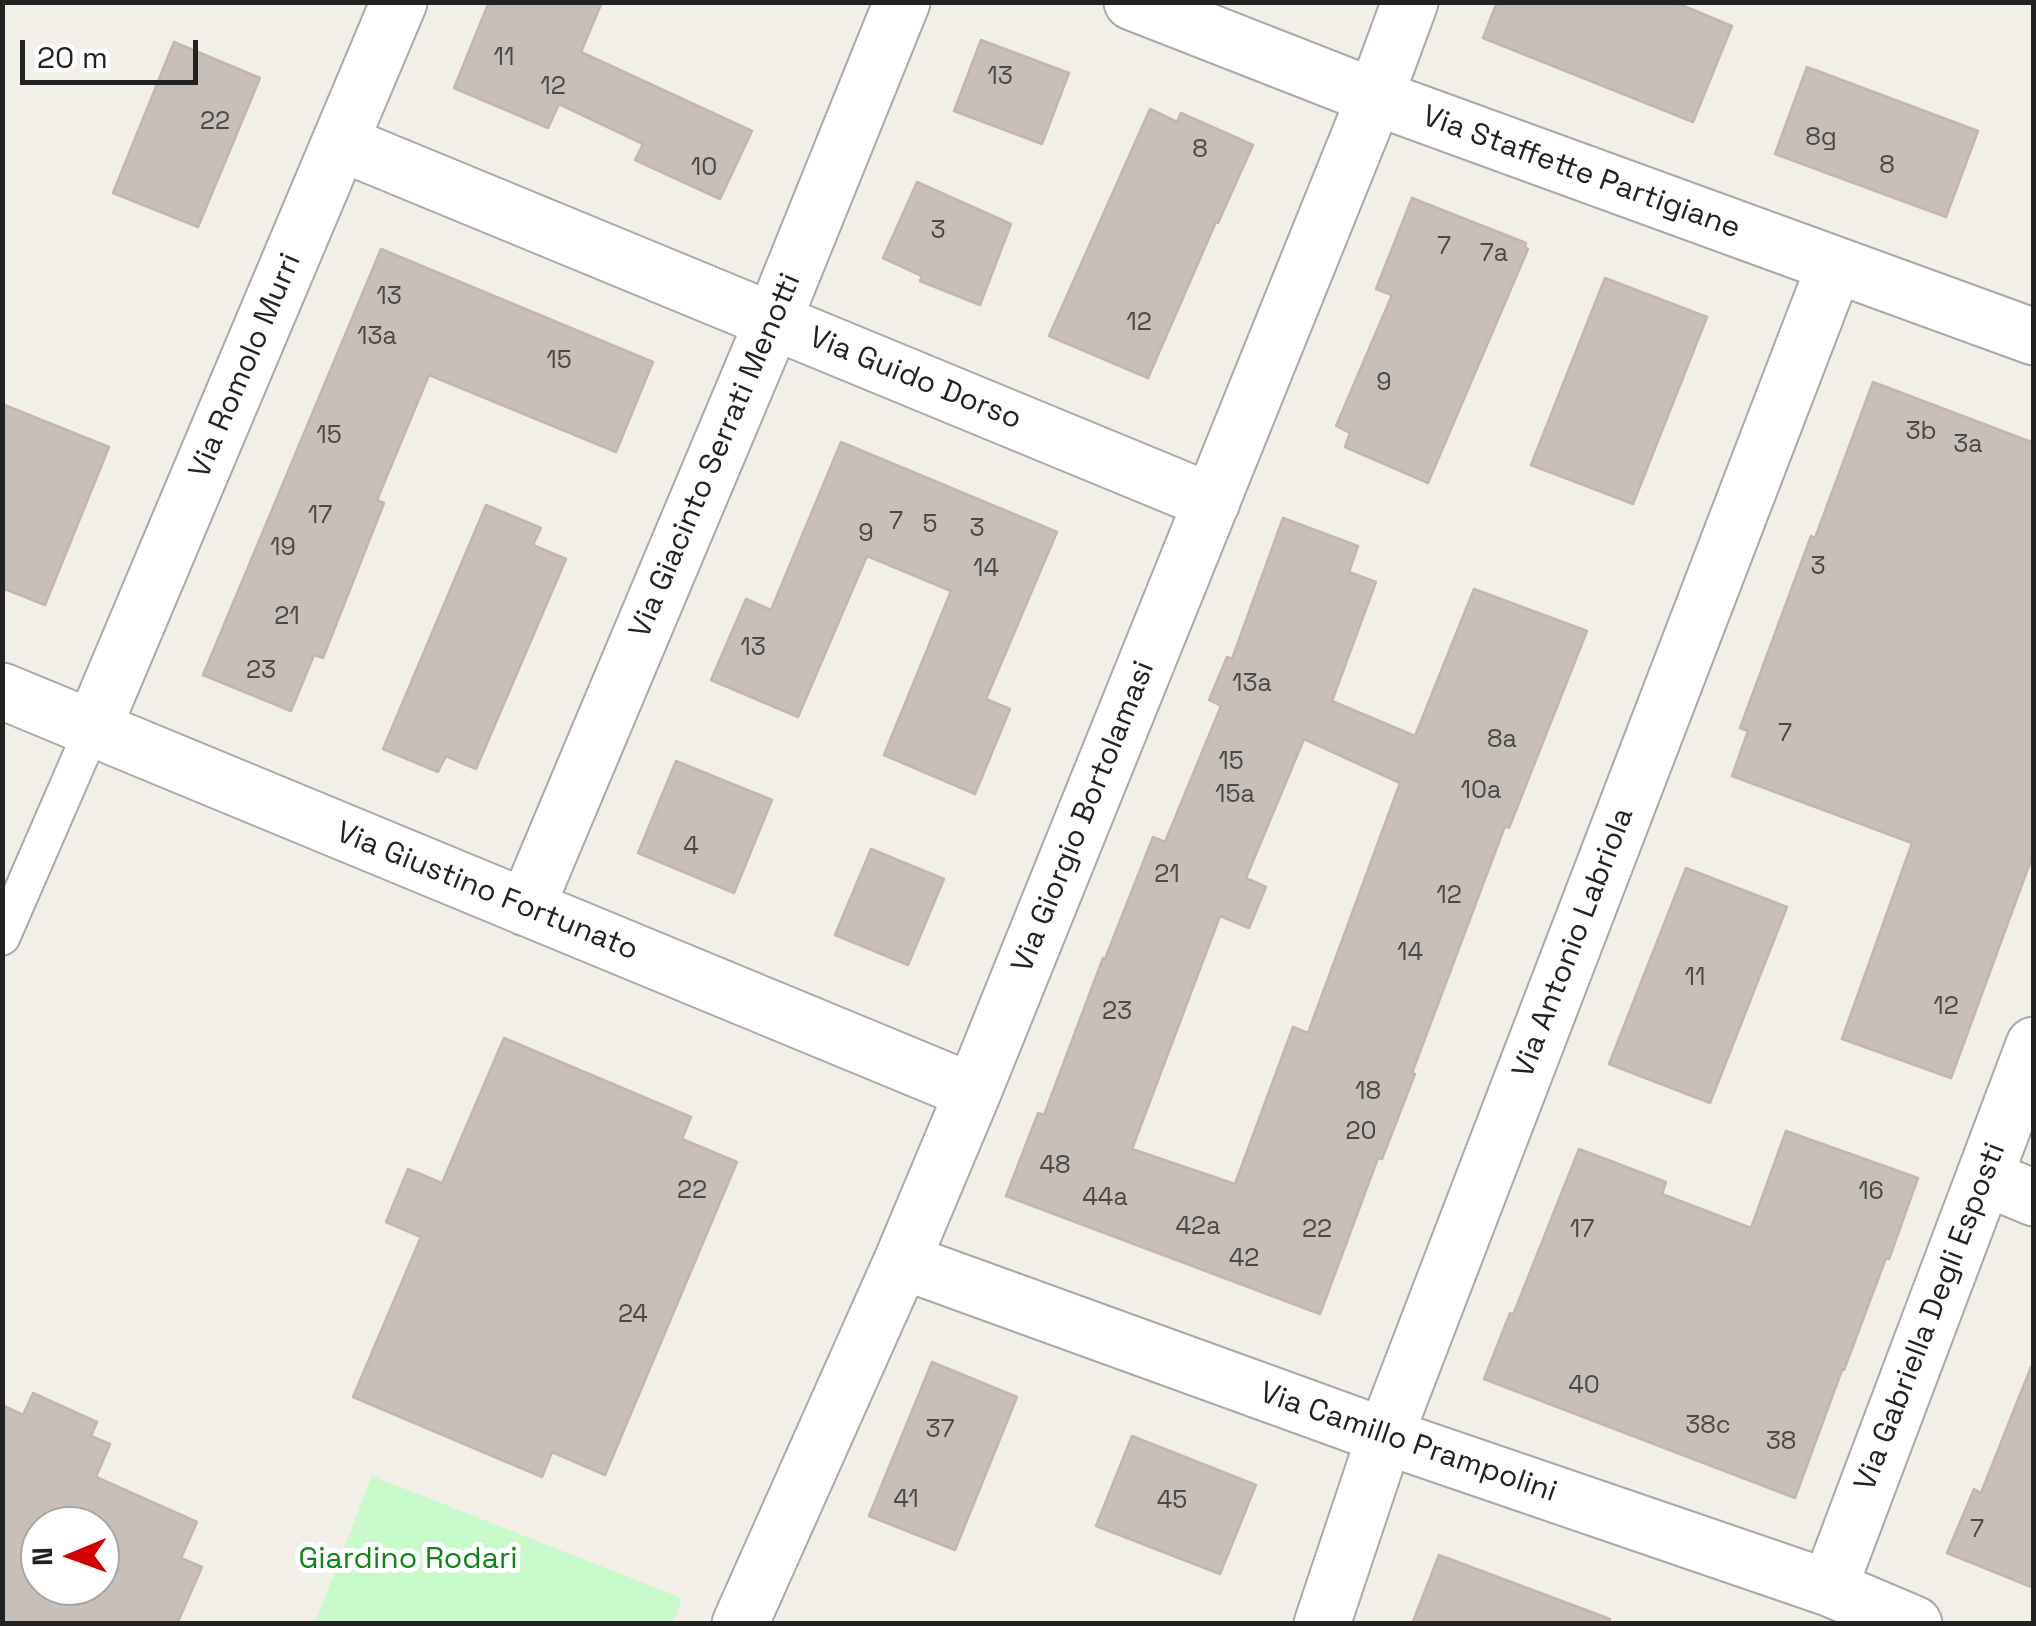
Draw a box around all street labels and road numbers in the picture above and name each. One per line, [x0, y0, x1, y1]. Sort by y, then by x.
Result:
street label: Via Staffette Partigiane [1417, 99, 1745, 247]
street label: Via Romolo Murri [182, 248, 310, 484]
street label: Via Giacinto Serrati Menotti [623, 268, 809, 644]
street label: Via Guido Dorso [804, 320, 1026, 438]
street label: Via Giorgio Bortolamasi [1005, 656, 1163, 978]
street label: Via Antonio Labriola [1506, 803, 1642, 1083]
street label: Via Giustino Fortunato [331, 815, 643, 969]
street label: Via Gabriella Degli Esposti [1848, 1138, 2014, 1496]
street label: Via Camillo Prampolini [1255, 1375, 1561, 1511]

